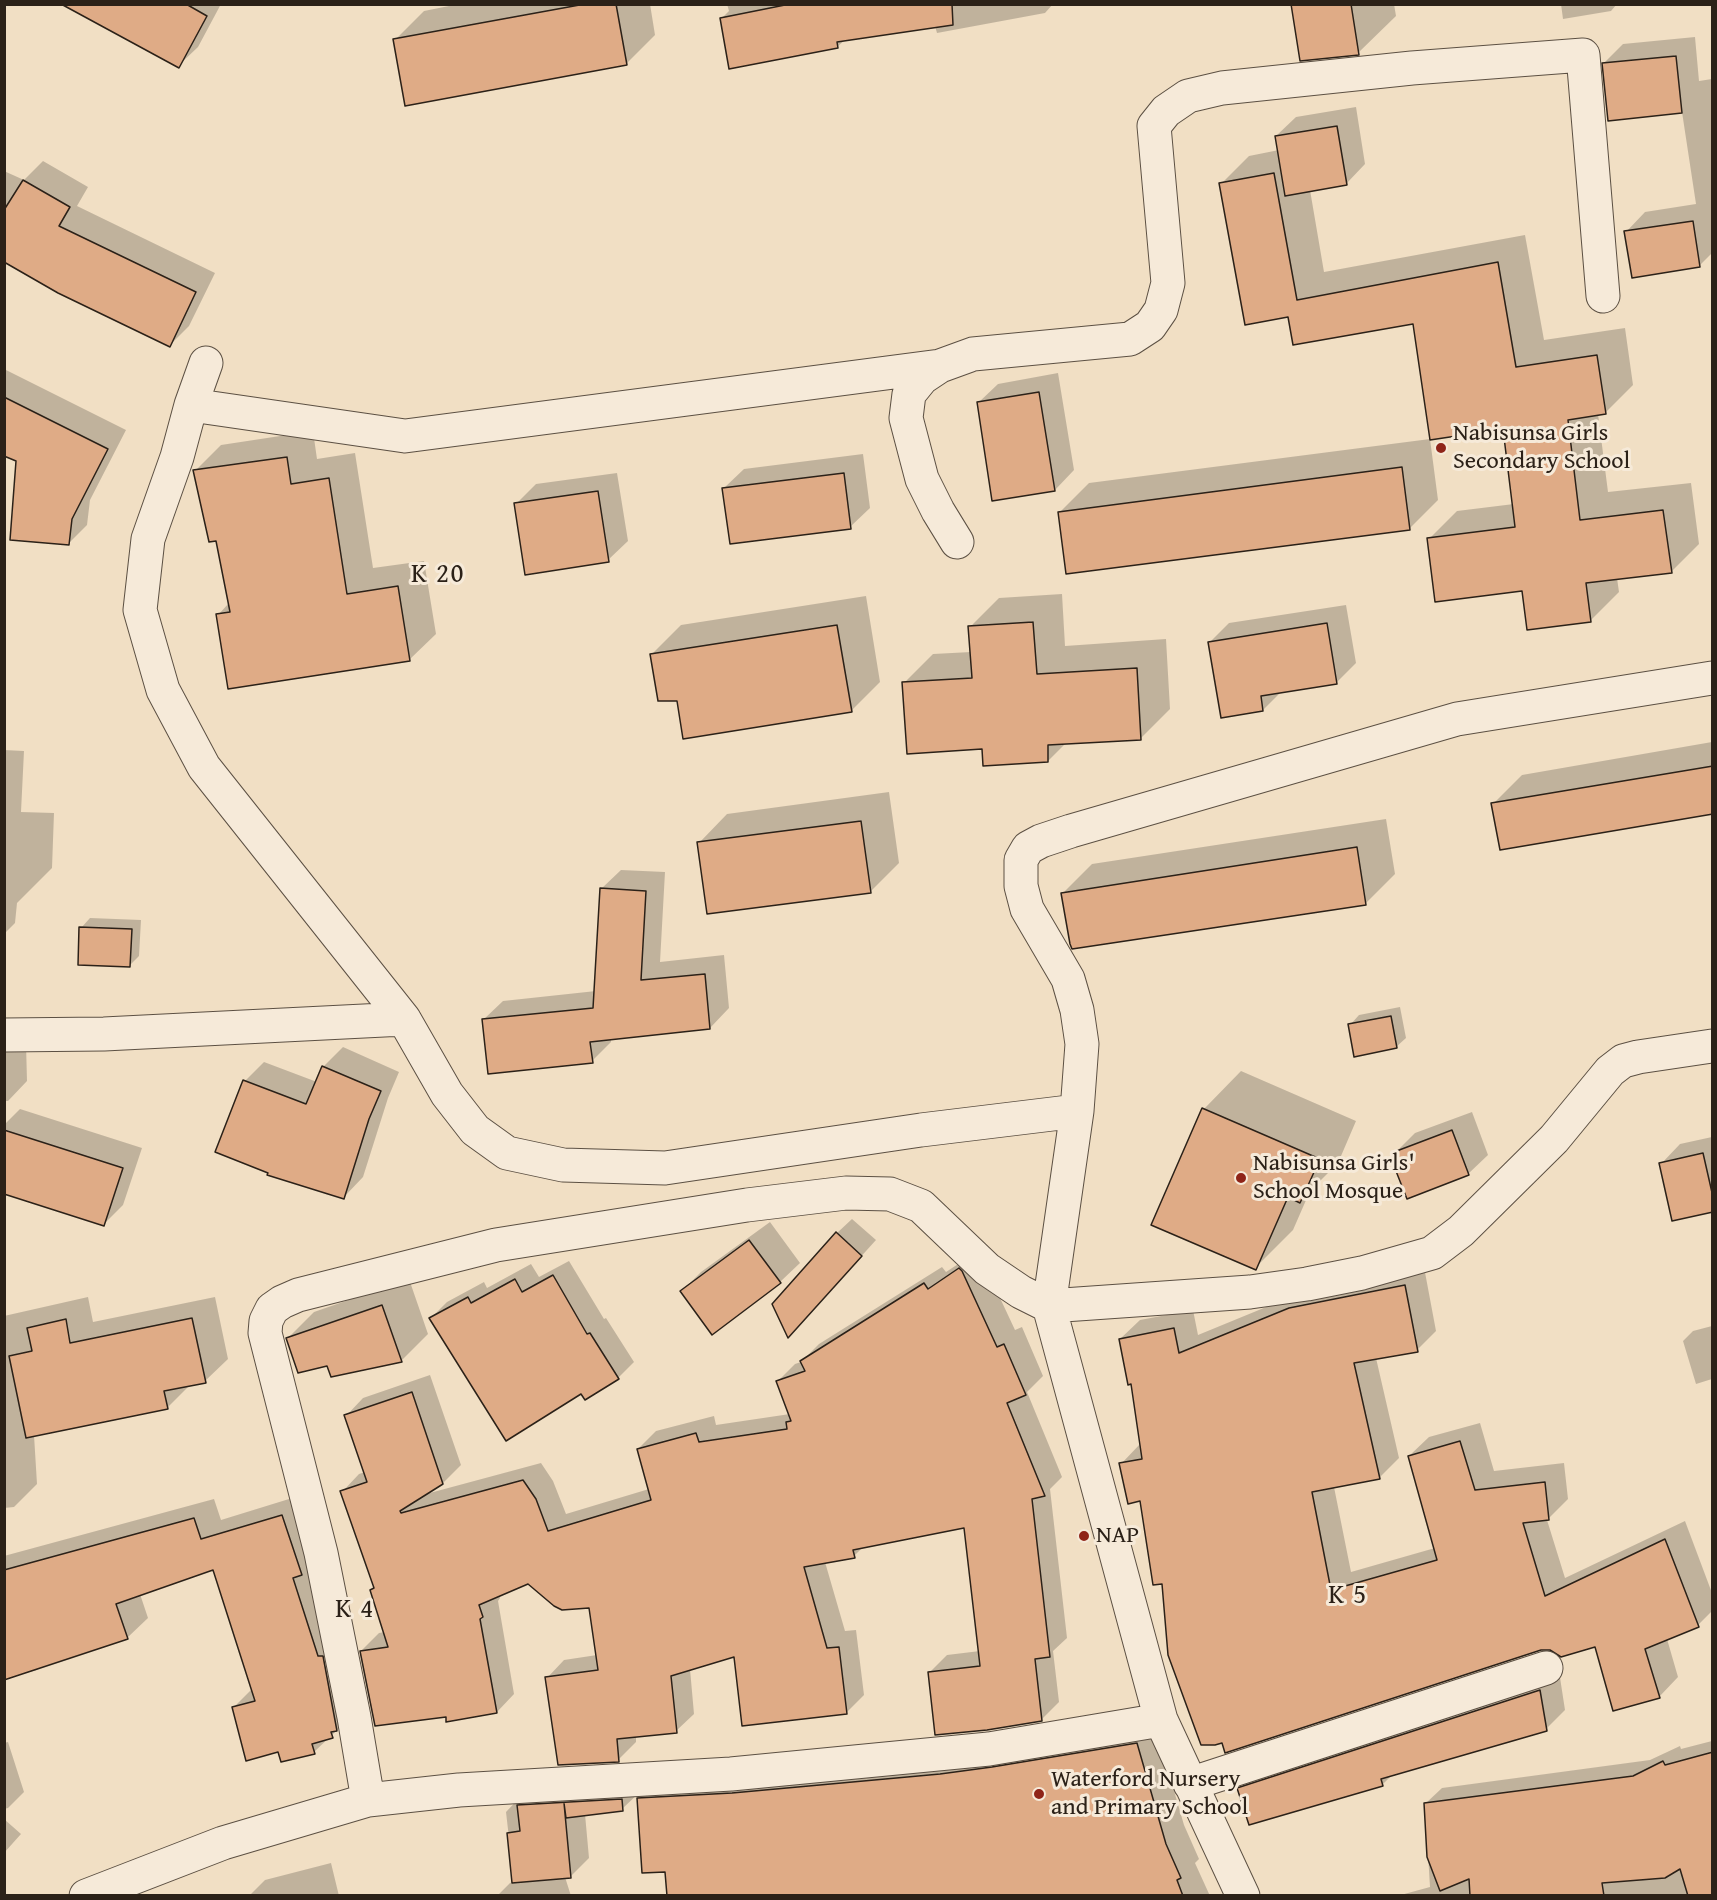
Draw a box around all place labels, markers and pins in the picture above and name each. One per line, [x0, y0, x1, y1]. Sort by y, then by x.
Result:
place label: Nabisunsa Girls Secondary School [1453, 420, 1630, 476]
marker: Nabisunsa Girls Secondary School [1434, 441, 1448, 455]
place label: Nabisunsa Girls' School Mosque [1253, 1150, 1415, 1206]
marker: Nabisunsa Girls' School Mosque [1234, 1171, 1248, 1185]
place label: NAP [1096, 1522, 1139, 1550]
marker: NAP [1077, 1529, 1091, 1543]
place label: Waterford Nursery and Primary School [1051, 1766, 1248, 1822]
marker: Waterford Nursery and Primary School [1032, 1787, 1046, 1801]

